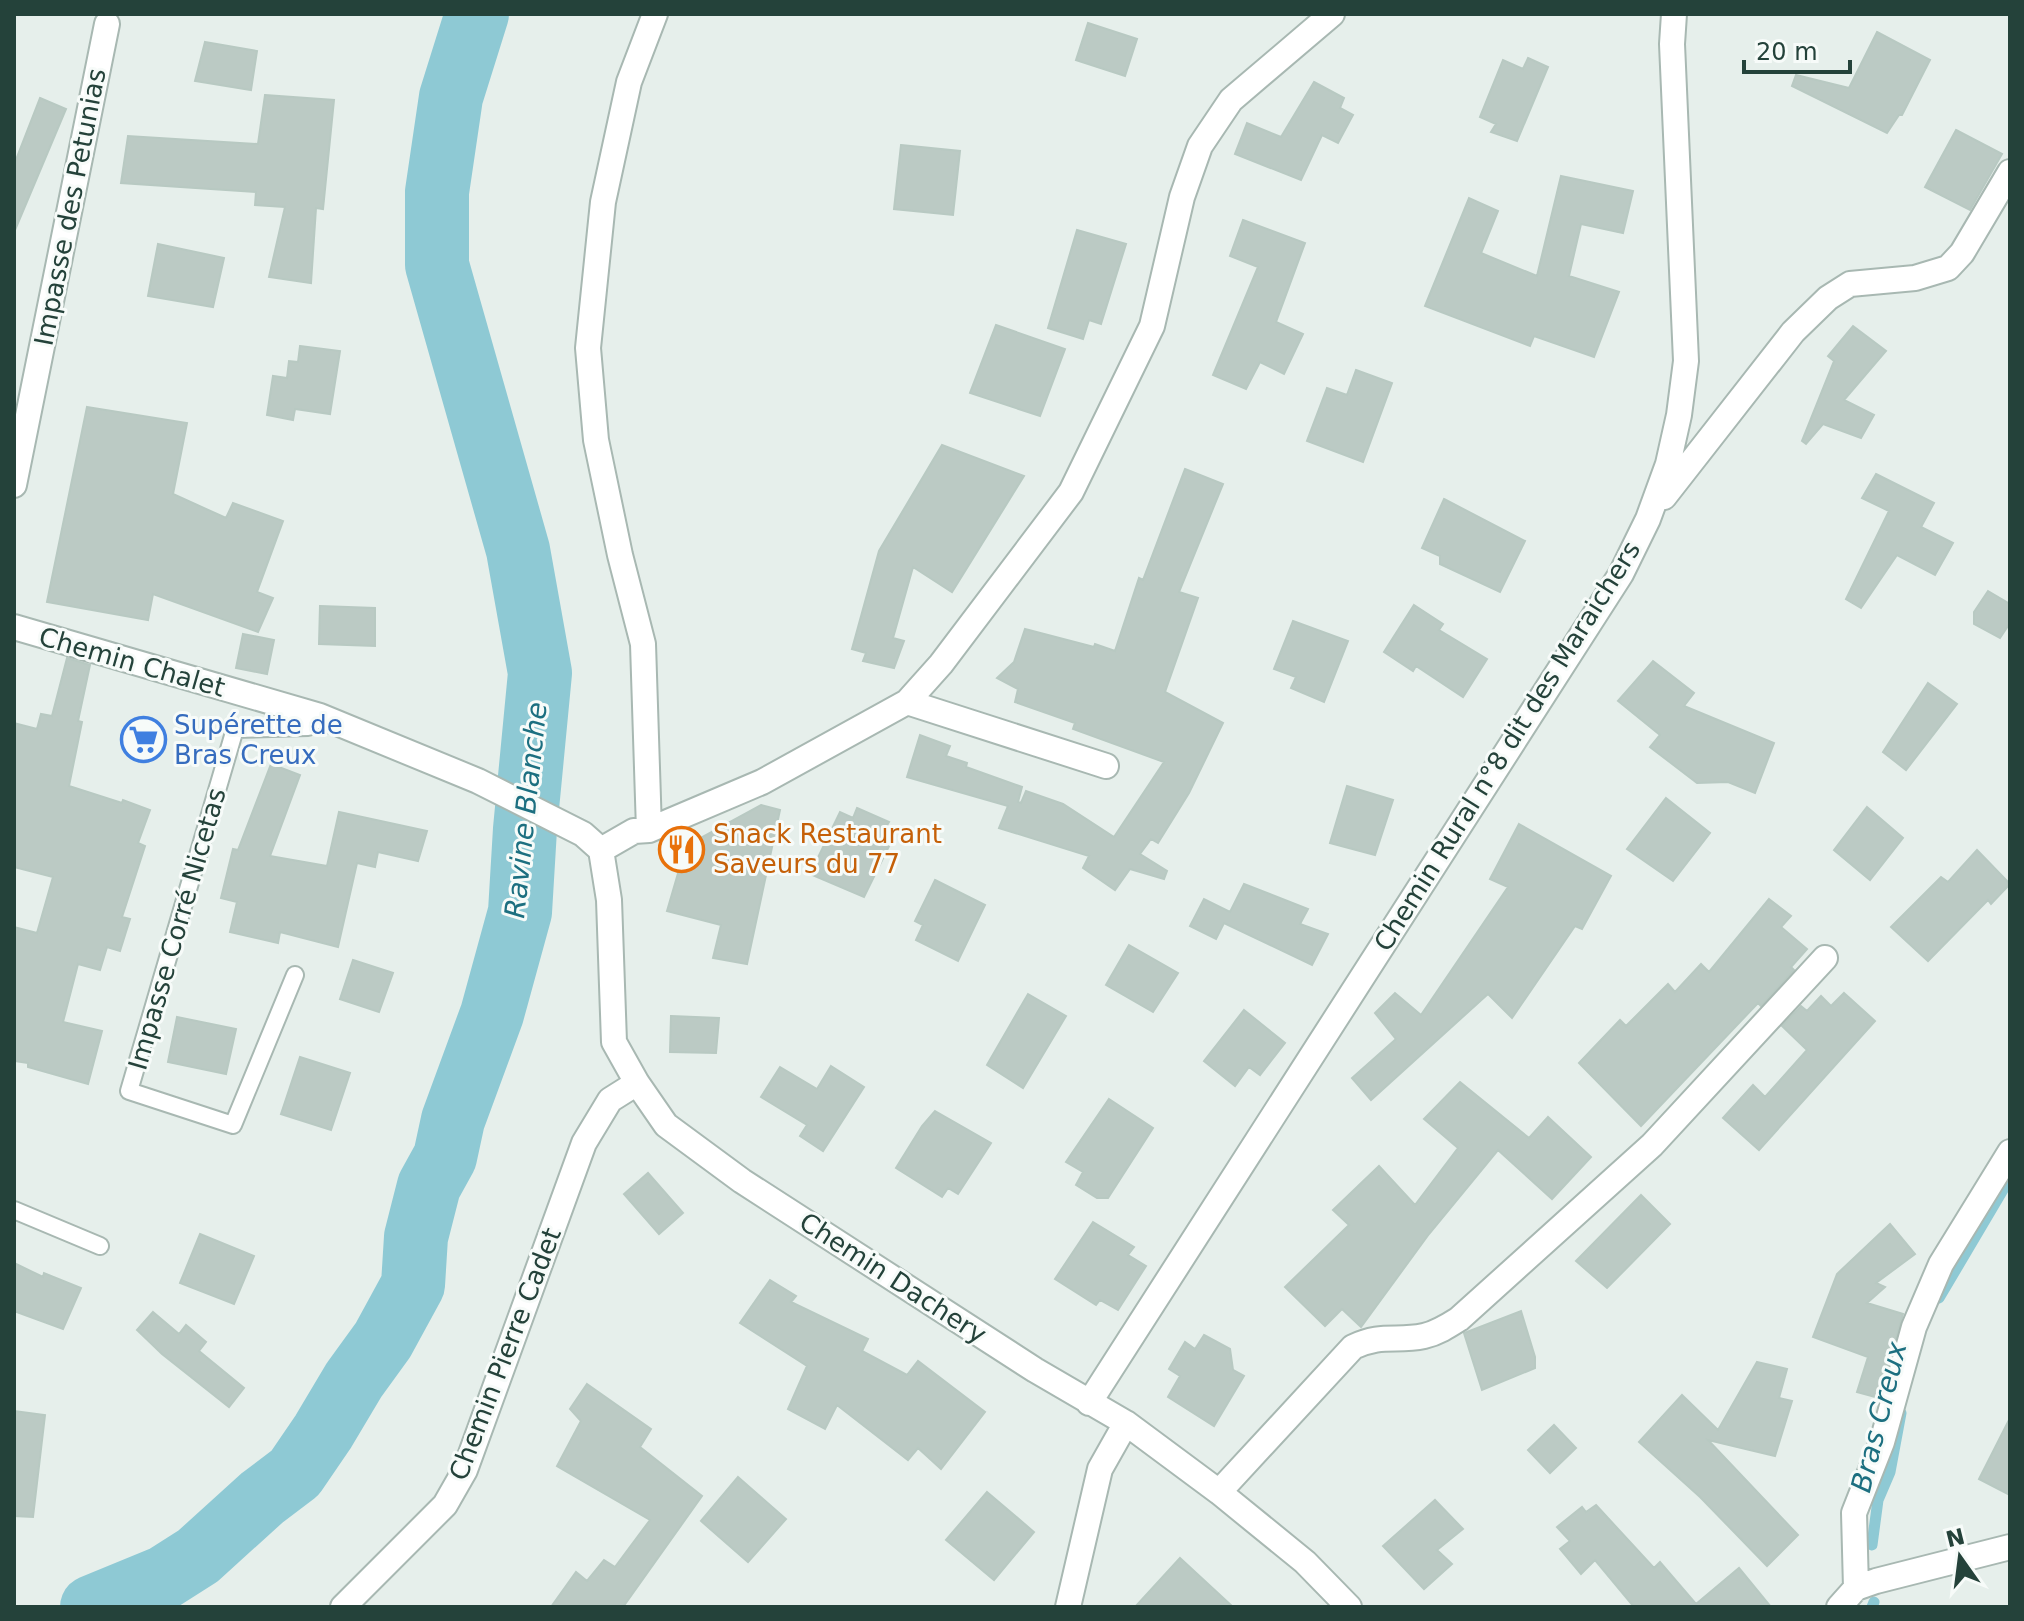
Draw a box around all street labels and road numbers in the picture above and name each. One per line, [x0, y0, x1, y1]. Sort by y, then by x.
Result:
street label: Impasse des Petunias [28, 66, 112, 348]
street label: Chemin Rural n°8 dit des Maraichers [1368, 536, 1646, 956]
street label: Chemin Chalet [36, 621, 228, 703]
street label: Impasse Corré Nicetas [122, 784, 232, 1074]
street label: Chemin Dachery [794, 1206, 992, 1350]
street label: Chemin Pierre Cadet [443, 1224, 567, 1484]

